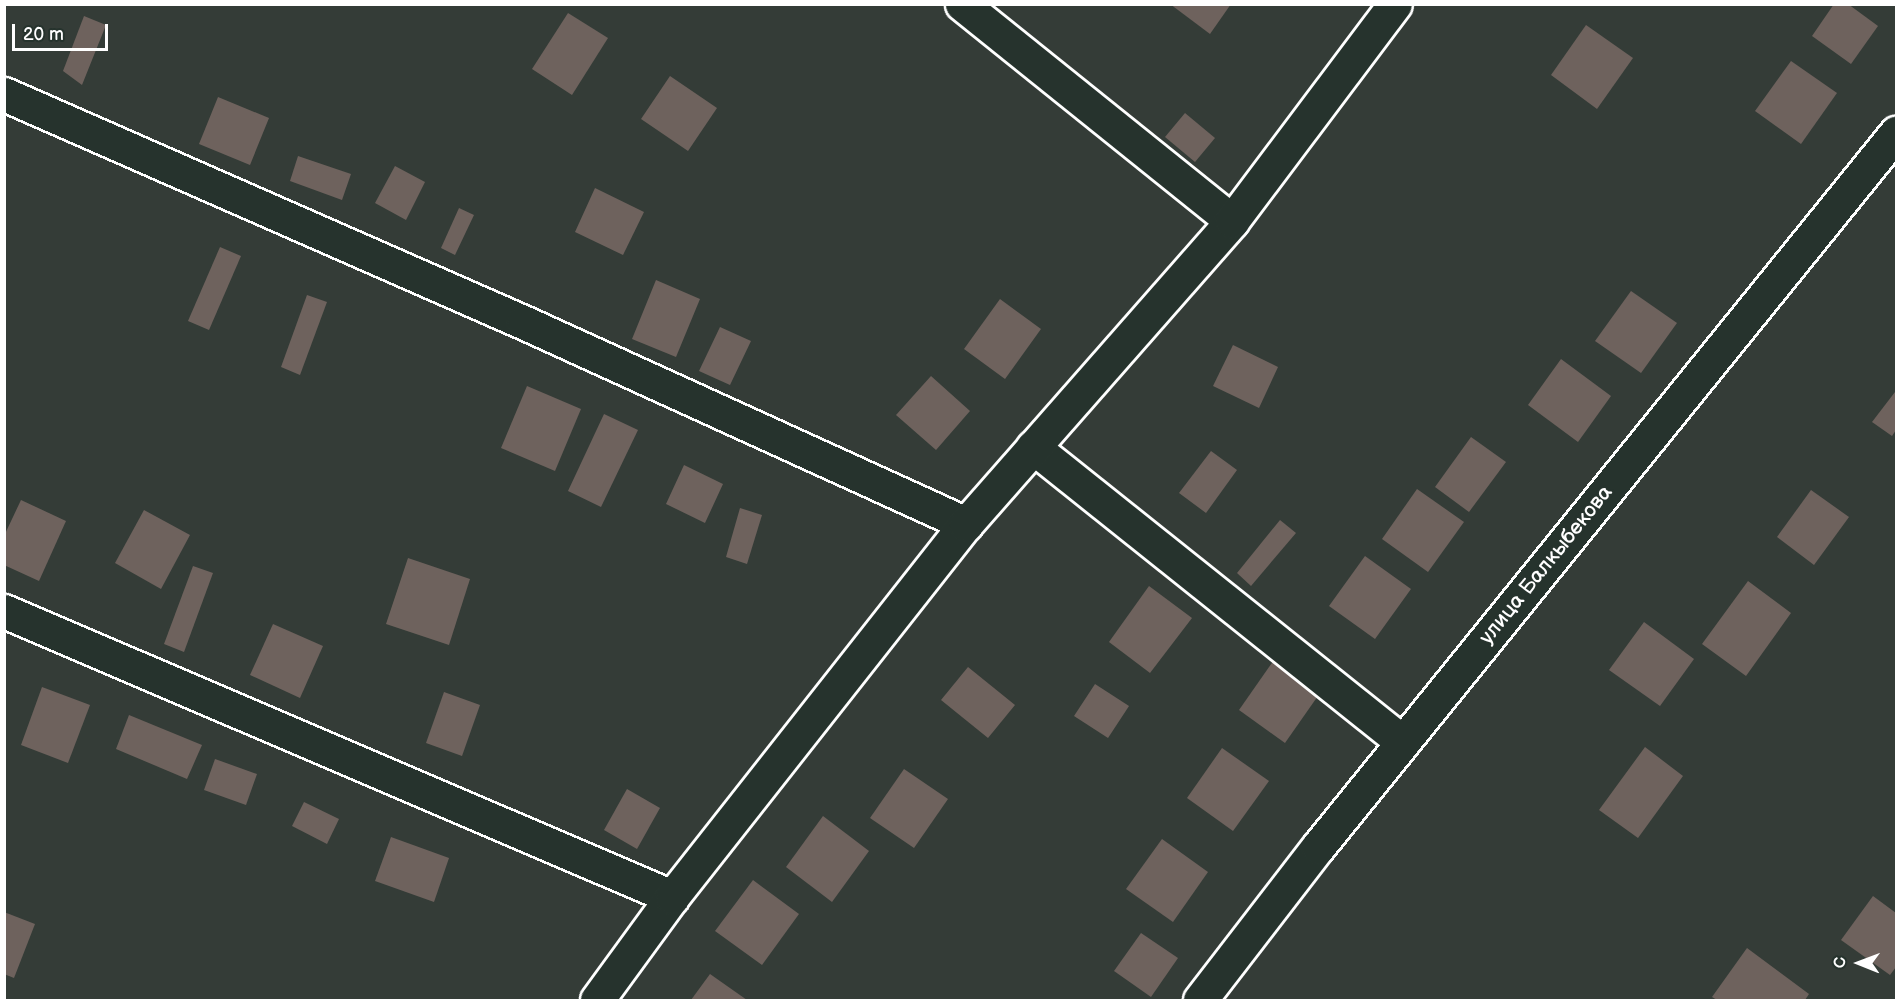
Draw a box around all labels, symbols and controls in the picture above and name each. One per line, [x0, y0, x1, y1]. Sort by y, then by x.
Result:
scale bar [15, 12, 111, 50]
text: 20 m [23, 24, 64, 45]
street label: улица Балкыбекова [1474, 480, 1618, 650]
north arrow [1829, 933, 1889, 993]
text: С [1831, 957, 1850, 968]

